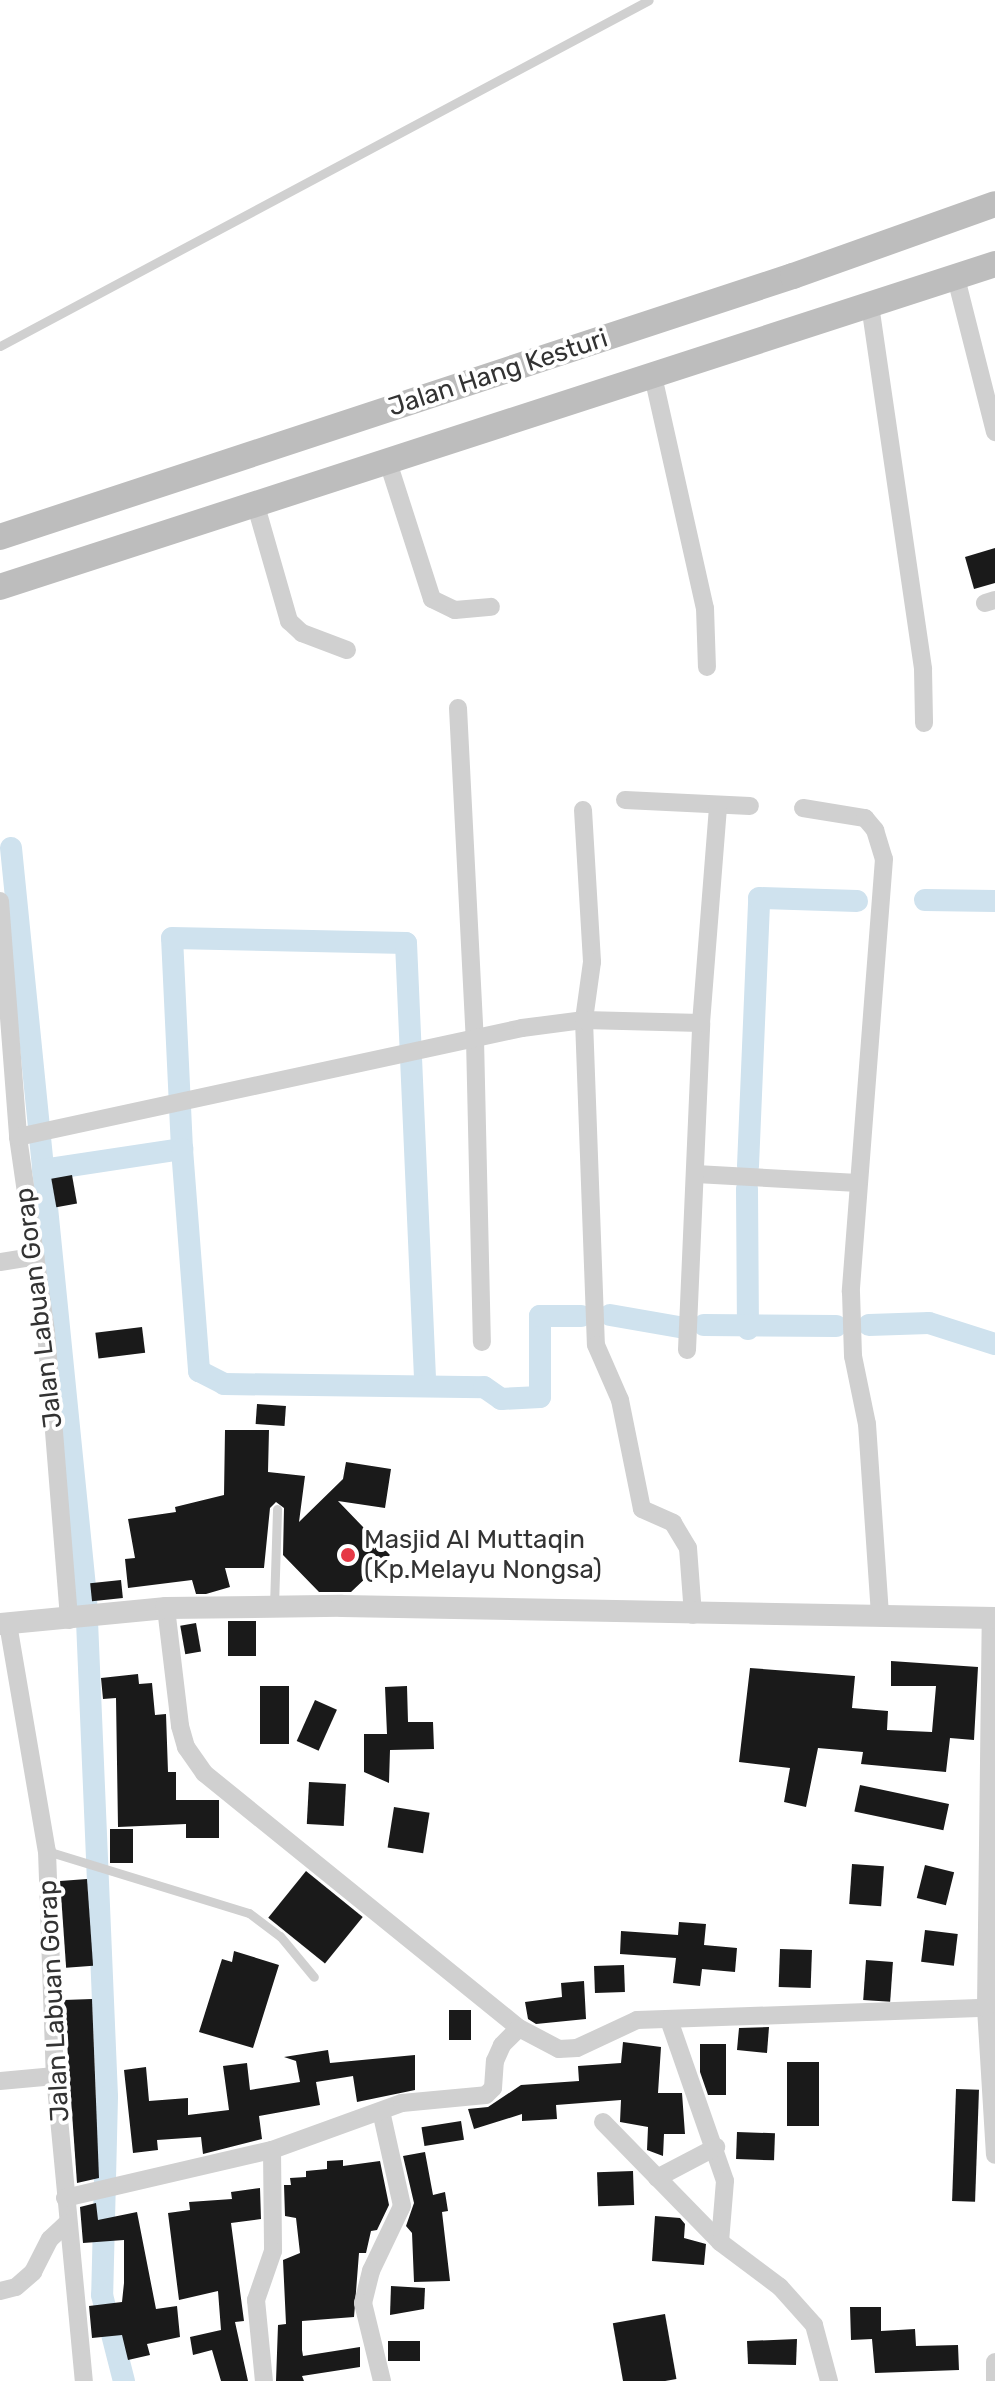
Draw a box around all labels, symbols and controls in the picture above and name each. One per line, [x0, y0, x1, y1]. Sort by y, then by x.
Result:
street label: Jalan Hang Kesturi [384, 323, 612, 423]
street label: Jalan Labuan Gorap [9, 1186, 69, 1430]
place label: Masjid Al Muttaqin (Kp.Melayu Nongsa) [364, 1524, 602, 1586]
marker: Masjid Al Muttaqin (Kp.Melayu Nongsa) [339, 1546, 357, 1564]
street label: Jalan Labuan Gorap [32, 1879, 76, 2123]

